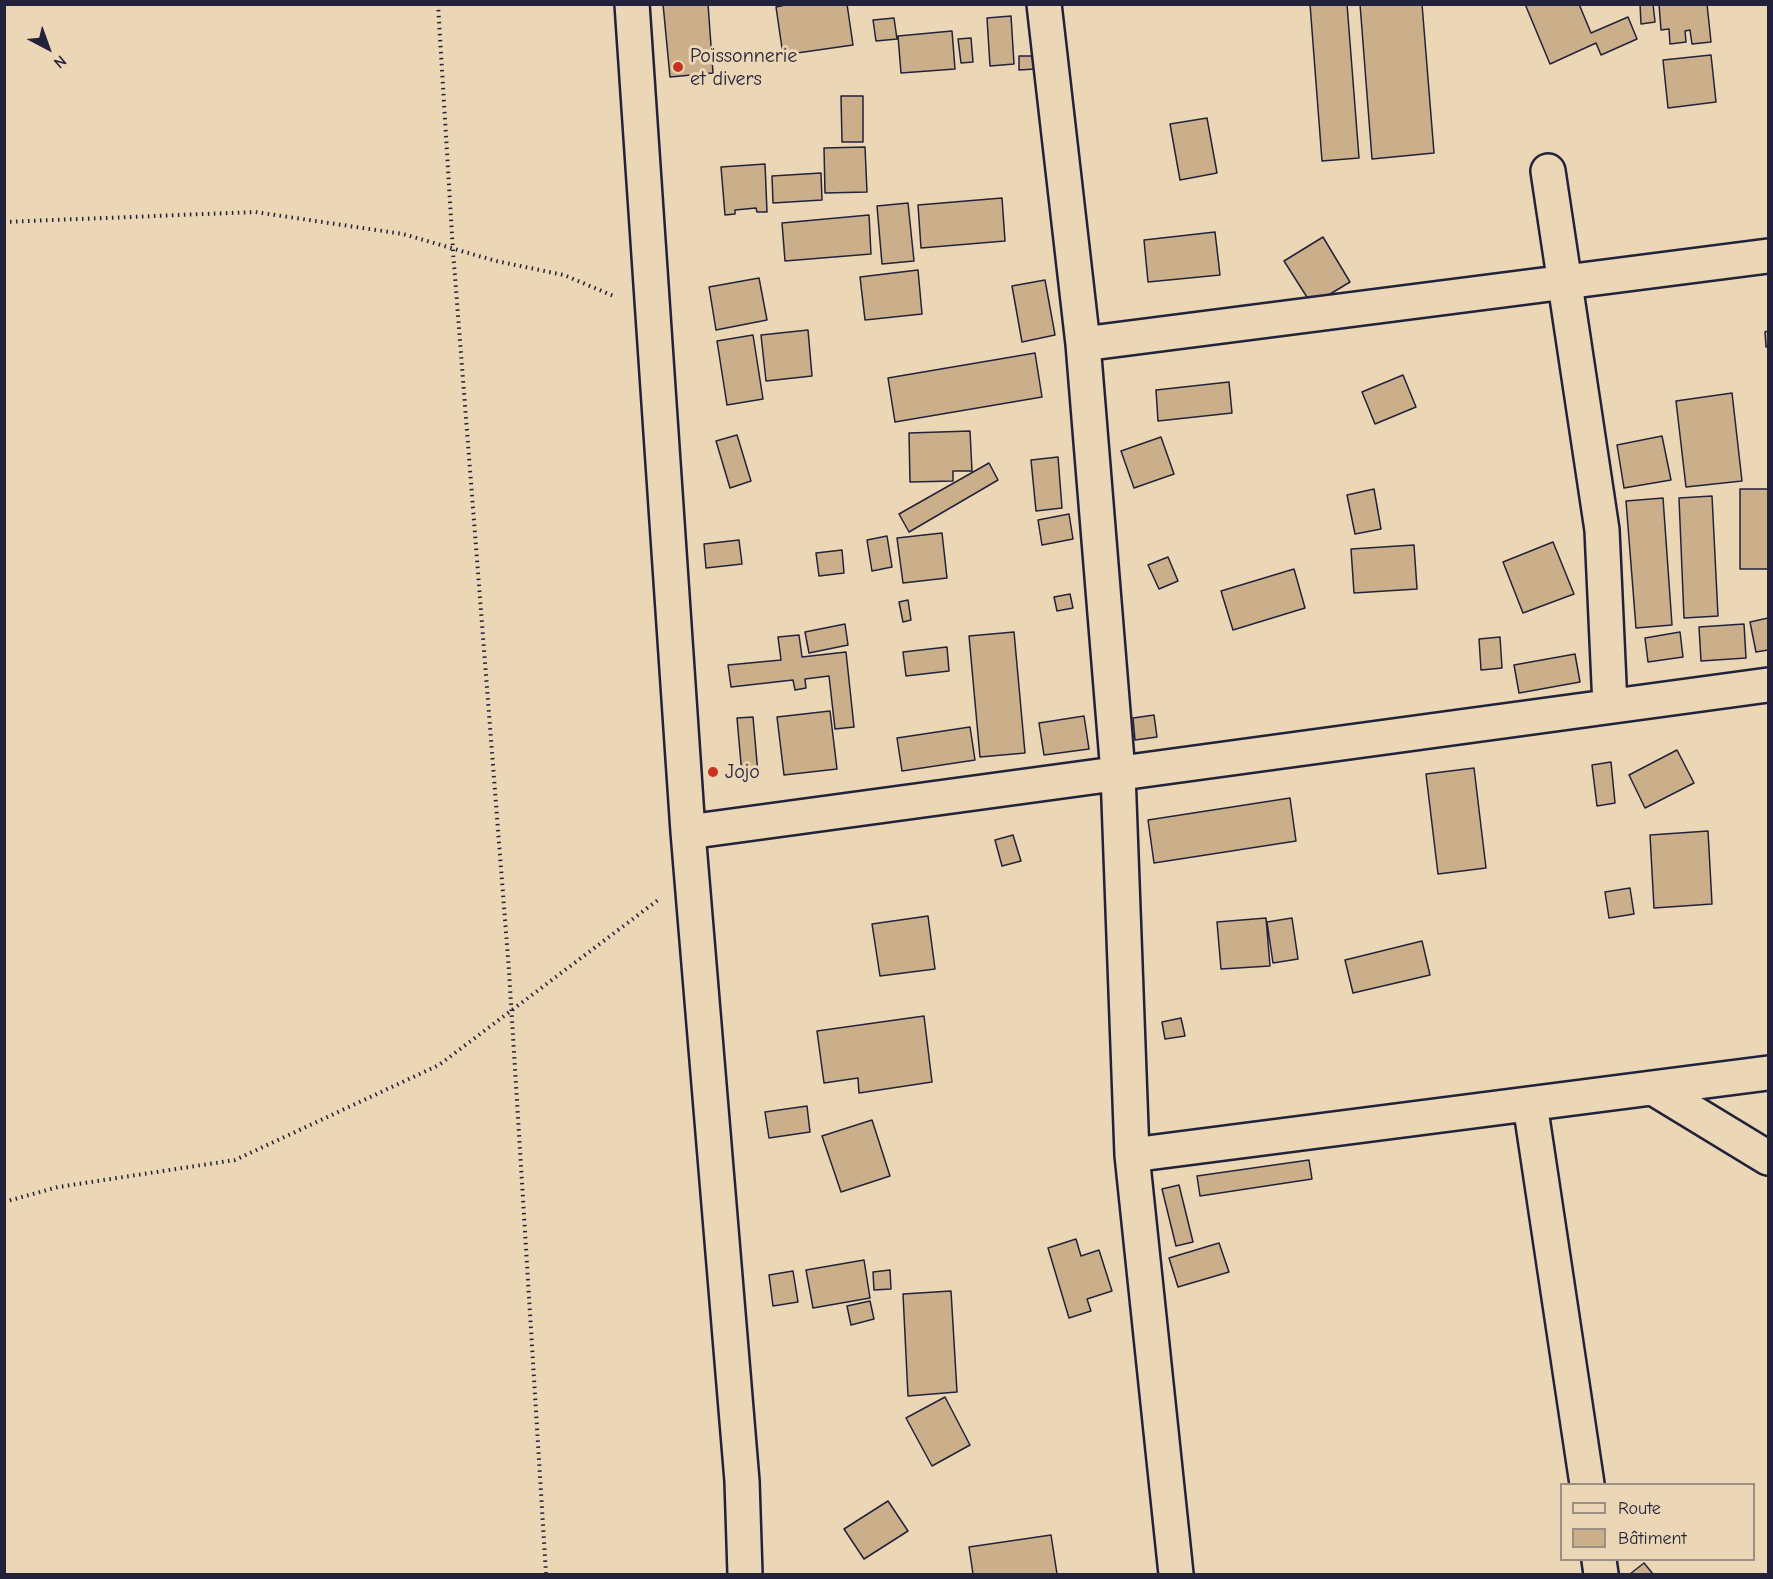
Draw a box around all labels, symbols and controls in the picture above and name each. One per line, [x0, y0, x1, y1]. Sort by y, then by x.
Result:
north arrow [18, 18, 78, 78]
place label: Poissonnerie et divers [690, 44, 797, 91]
text: N [50, 51, 70, 72]
marker: Poissonnerie et divers [671, 60, 685, 74]
place label: Jojo [725, 760, 760, 784]
marker: Jojo [706, 765, 720, 779]
legend [1560, 1483, 1755, 1561]
text: Route [1618, 1498, 1661, 1519]
text: Bâtiment [1618, 1528, 1687, 1549]

